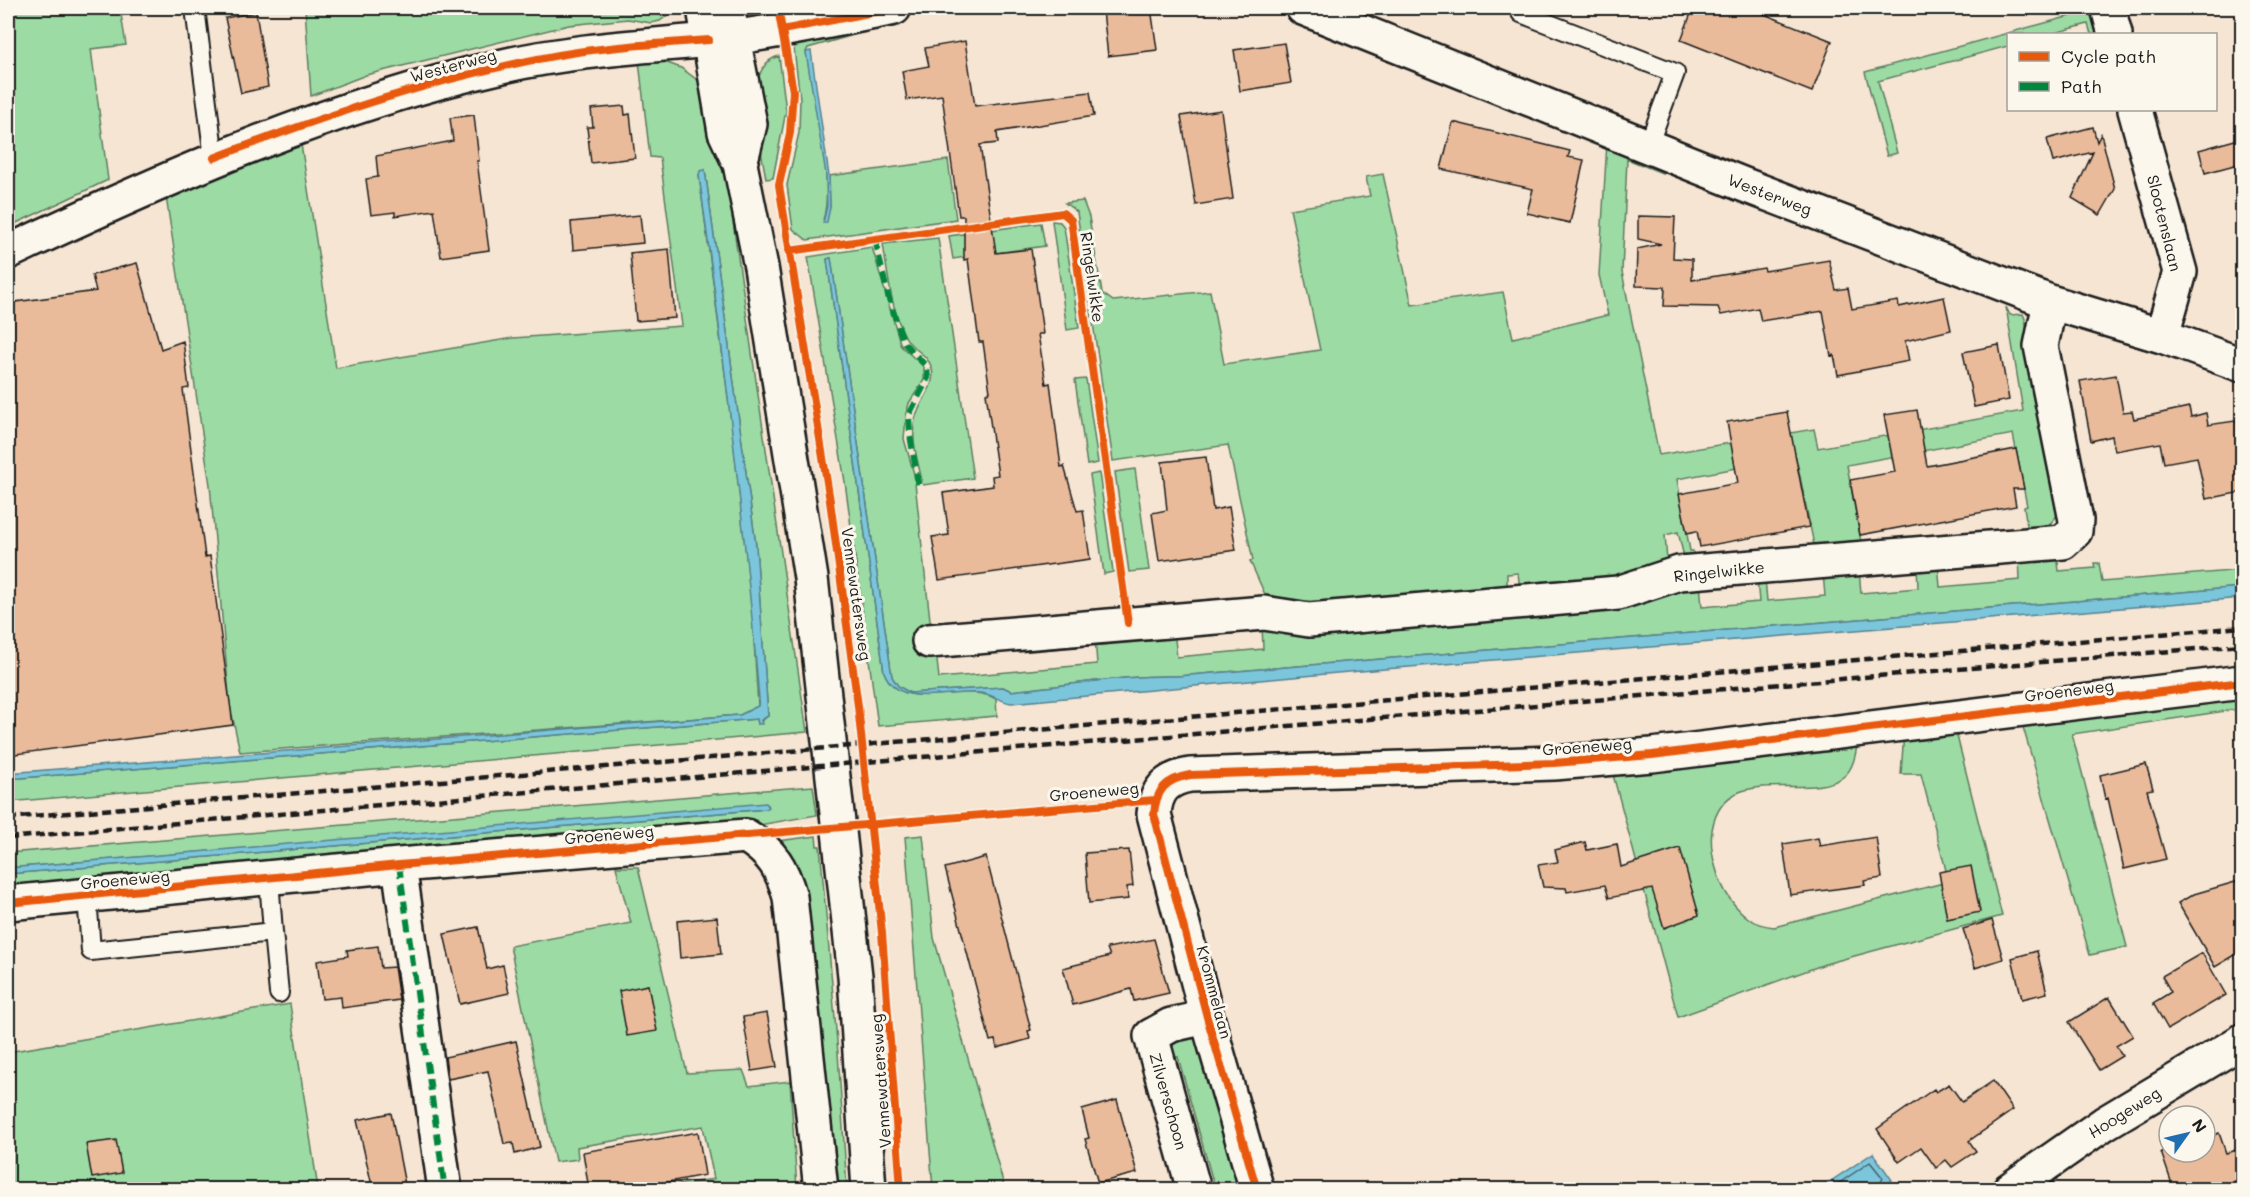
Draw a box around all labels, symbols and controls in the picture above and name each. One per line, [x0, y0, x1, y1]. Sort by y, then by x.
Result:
legend [2007, 33, 2217, 111]
street label: Westerweg [408, 43, 498, 87]
text: Cycle path [2061, 44, 2156, 68]
text: Path [2061, 74, 2101, 98]
street label: Westerweg [1725, 168, 1815, 220]
street label: Slootenslaan [2143, 173, 2187, 273]
street label: Ringelwikke [1076, 230, 1110, 324]
street label: Vennewatersweg [837, 526, 877, 662]
street label: Ringelwikke [1672, 556, 1766, 586]
street label: Groeneweg [2023, 674, 2115, 706]
street label: Groeneweg [1542, 732, 1632, 760]
street label: Groeneweg [1048, 777, 1140, 805]
street label: Groeneweg [563, 820, 655, 848]
street label: Groeneweg [79, 865, 171, 893]
street label: Krommelaan [1193, 943, 1237, 1041]
street label: Vennewatersweg [865, 1013, 895, 1149]
street label: Zilverschoon [1145, 1050, 1193, 1152]
street label: Hoogeweg [2084, 1082, 2164, 1142]
north arrow [2157, 1104, 2217, 1164]
text: N [2188, 1114, 2212, 1136]

